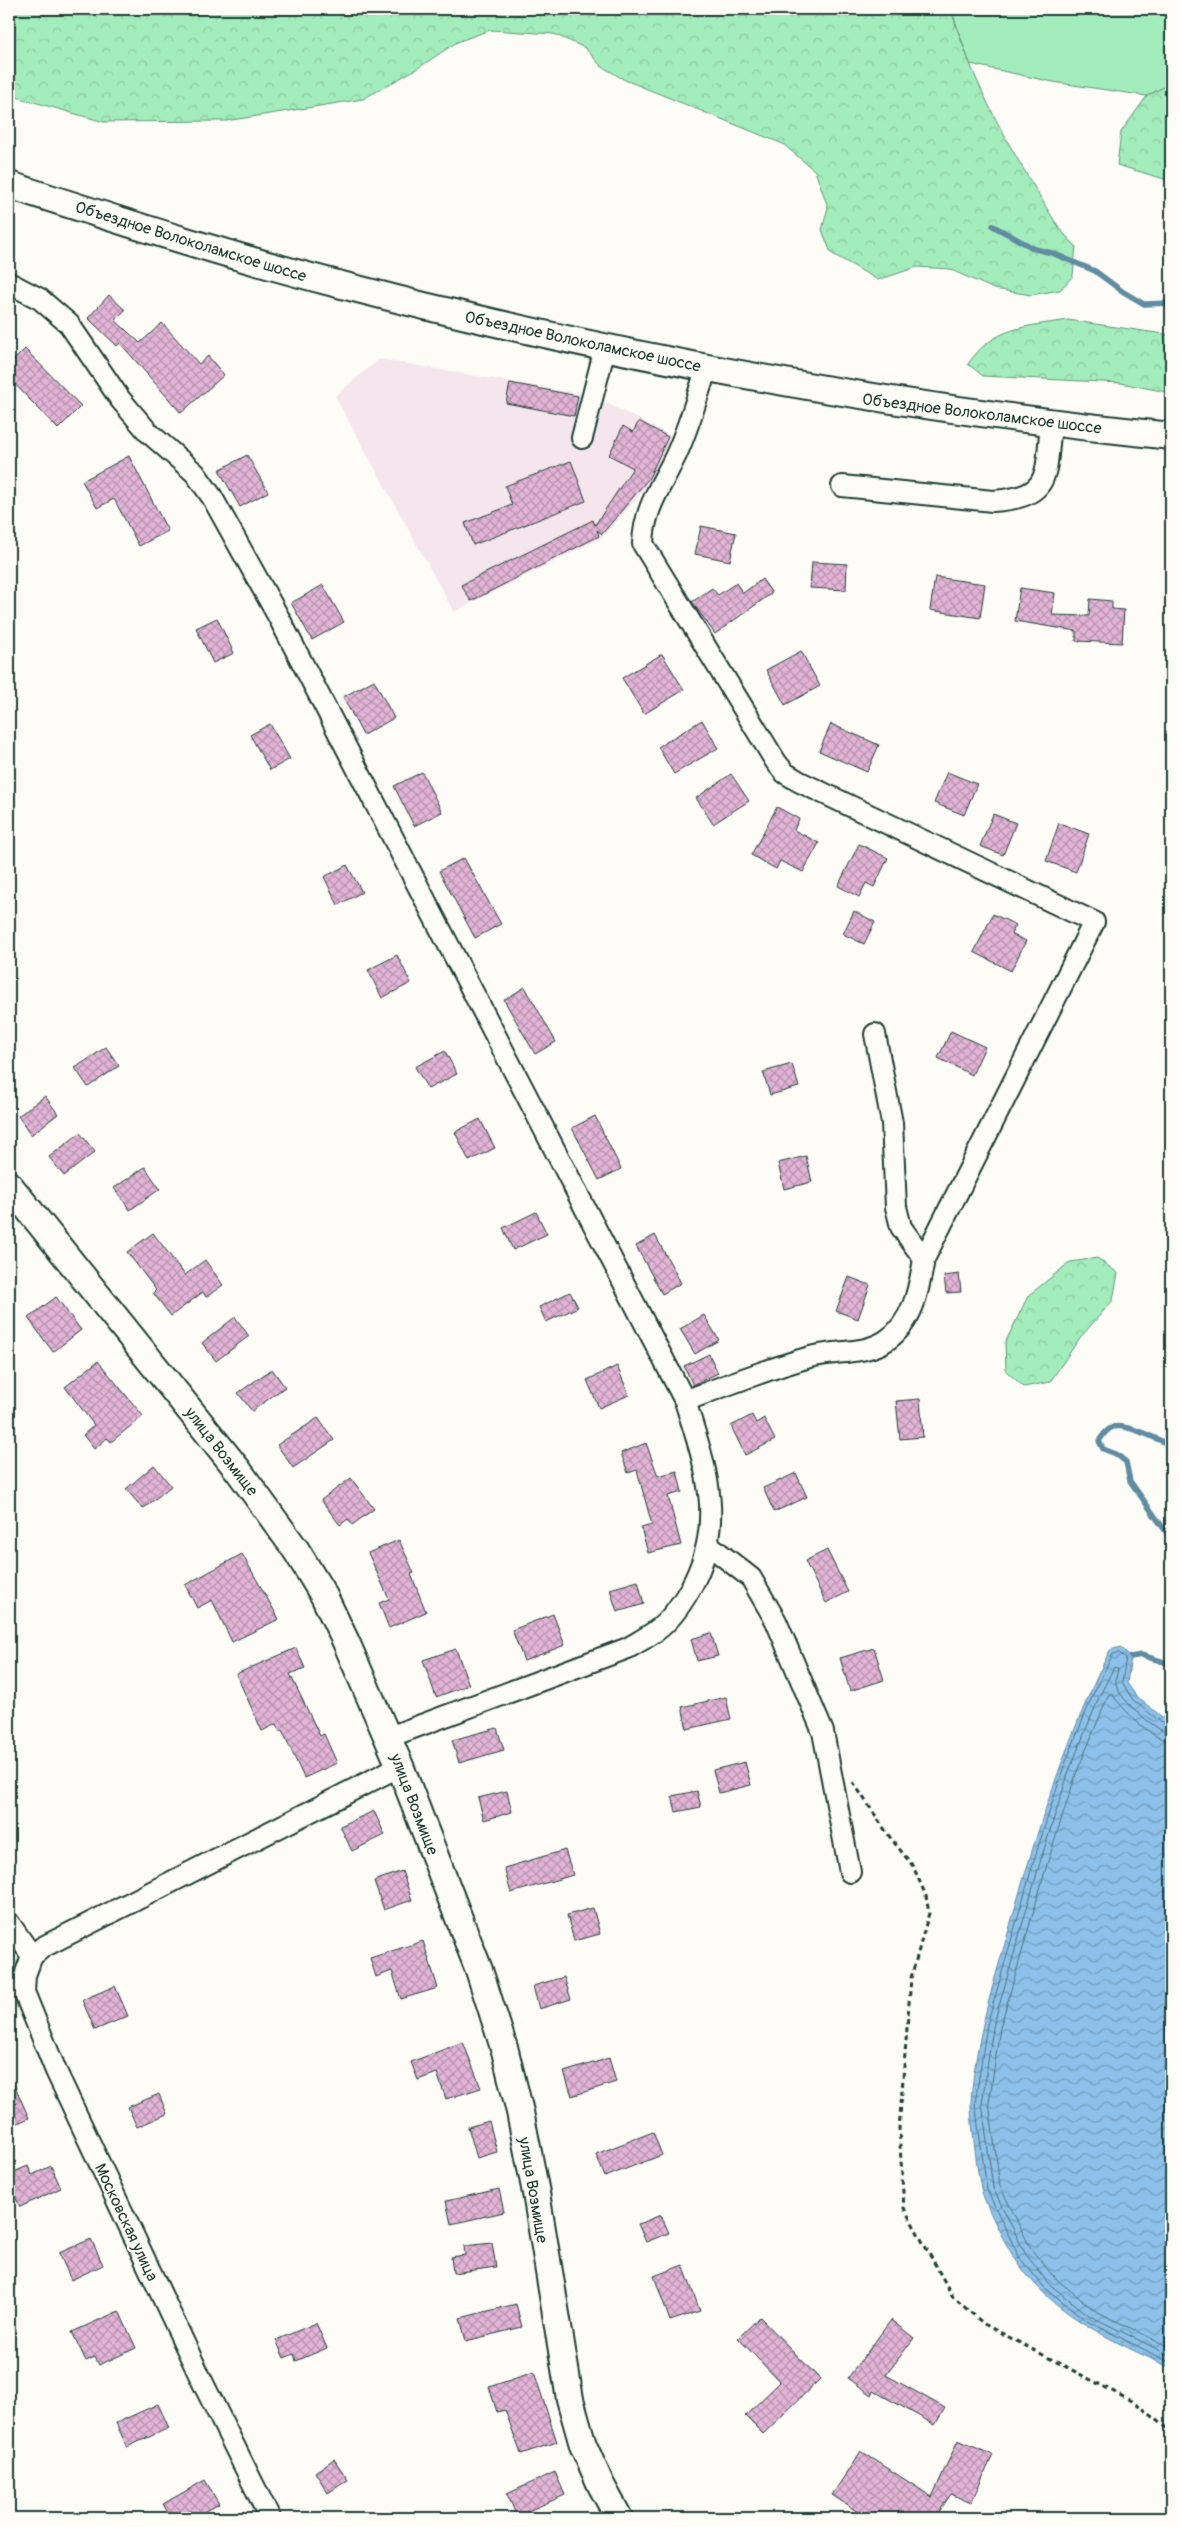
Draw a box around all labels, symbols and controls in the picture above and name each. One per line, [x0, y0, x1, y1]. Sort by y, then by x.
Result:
street label: Объездное Волоколамское шоссе [73, 197, 309, 287]
street label: Объездное Волоколамское шоссе [463, 307, 703, 377]
street label: Объездное Волоколамское шоссе [861, 389, 1103, 439]
street label: улица Возмище [180, 1402, 262, 1500]
street label: улица Возмище [385, 1750, 443, 1858]
street label: улица Возмище [514, 2135, 552, 2245]
street label: Московская улица [90, 2160, 162, 2284]

